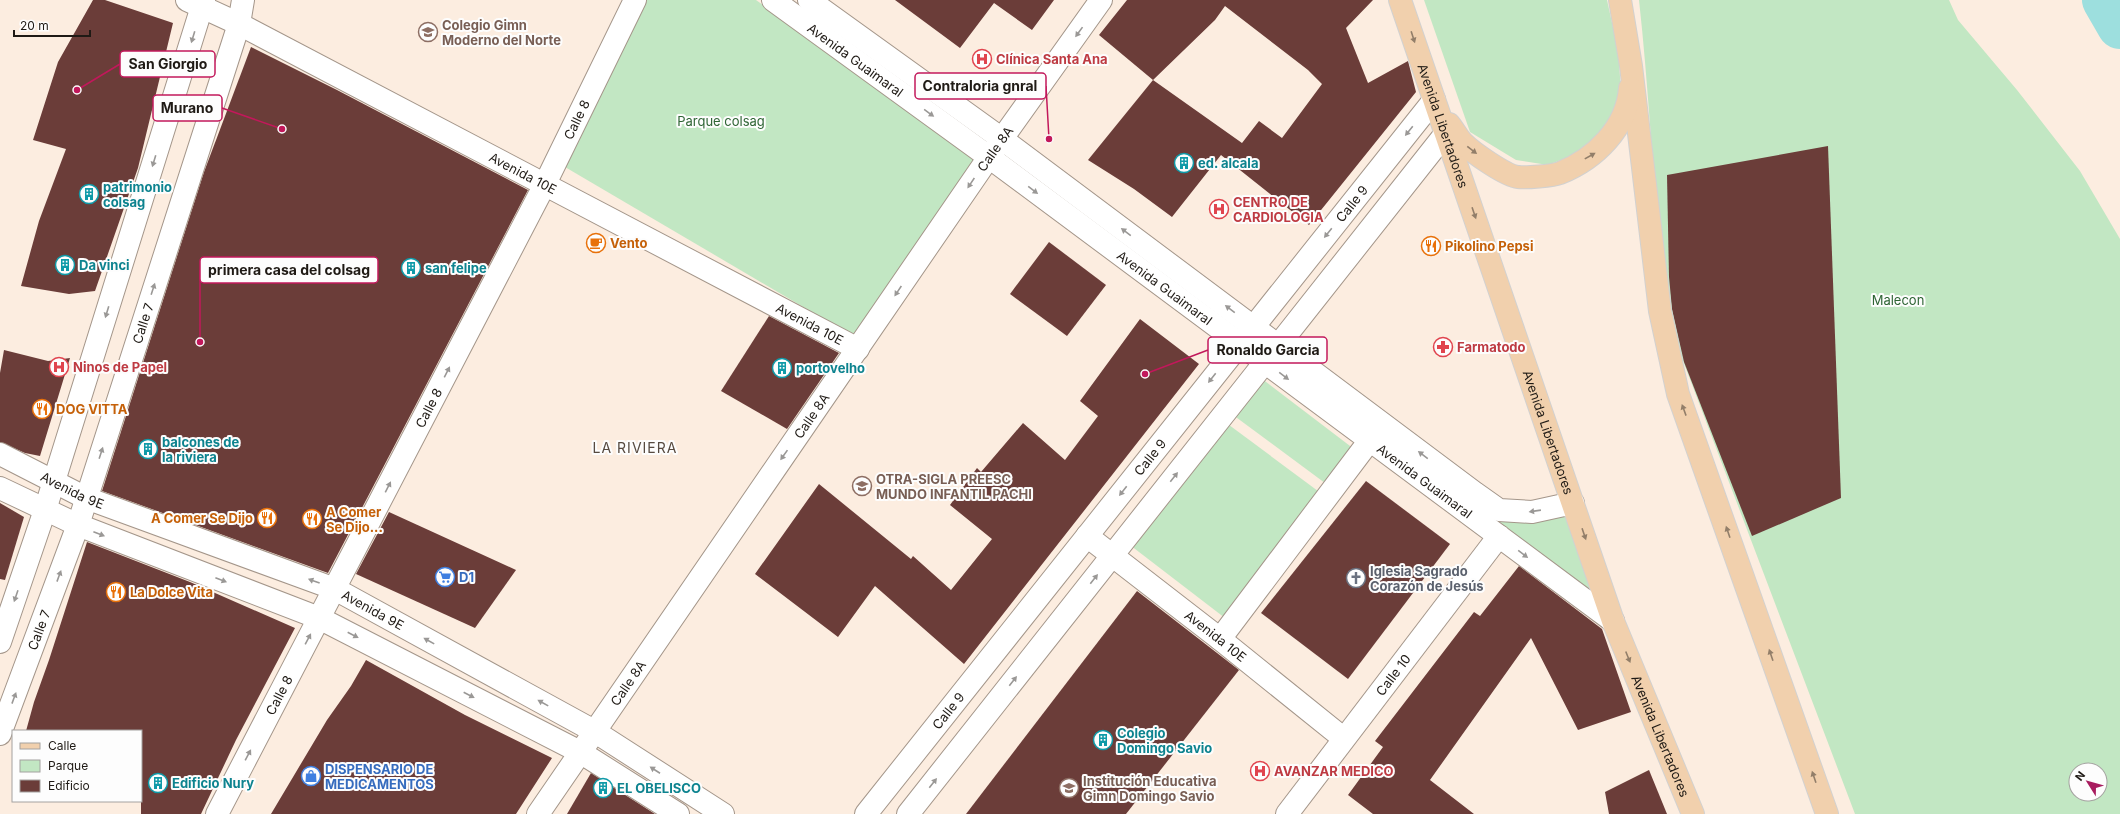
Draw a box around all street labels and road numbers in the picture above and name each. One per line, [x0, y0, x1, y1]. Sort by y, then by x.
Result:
street label: Avenida Guaimaral [805, 20, 907, 100]
street label: Avenida Libertadores [1414, 62, 1472, 190]
street label: Calle 8 [560, 97, 593, 142]
street label: Calle 8A [974, 123, 1016, 174]
street label: Avenida 10E [487, 149, 559, 197]
street label: Calle 9 [1332, 182, 1371, 225]
street label: Avenida Guaimaral [1114, 247, 1215, 328]
street label: Avenida 10E [773, 299, 846, 348]
street label: Calle 7 [129, 301, 157, 346]
street label: Avenida Libertadores [1520, 368, 1577, 497]
street label: Calle 8 [412, 385, 445, 430]
street label: Calle 8A [790, 390, 833, 442]
street label: Calle 9 [1130, 436, 1169, 479]
street label: Avenida Guaimaral [1374, 440, 1475, 522]
street label: Avenida 9E [38, 468, 106, 512]
street label: Avenida 9E [339, 586, 407, 633]
street label: Avenida 10E [1182, 607, 1250, 665]
street label: Calle 7 [24, 608, 54, 652]
street label: Calle 10 [1372, 651, 1414, 699]
street label: Calle 8A [607, 657, 649, 709]
street label: Calle 8 [262, 673, 296, 718]
street label: Avenida Libertadores [1628, 673, 1693, 799]
street label: Calle 9 [929, 689, 968, 732]

